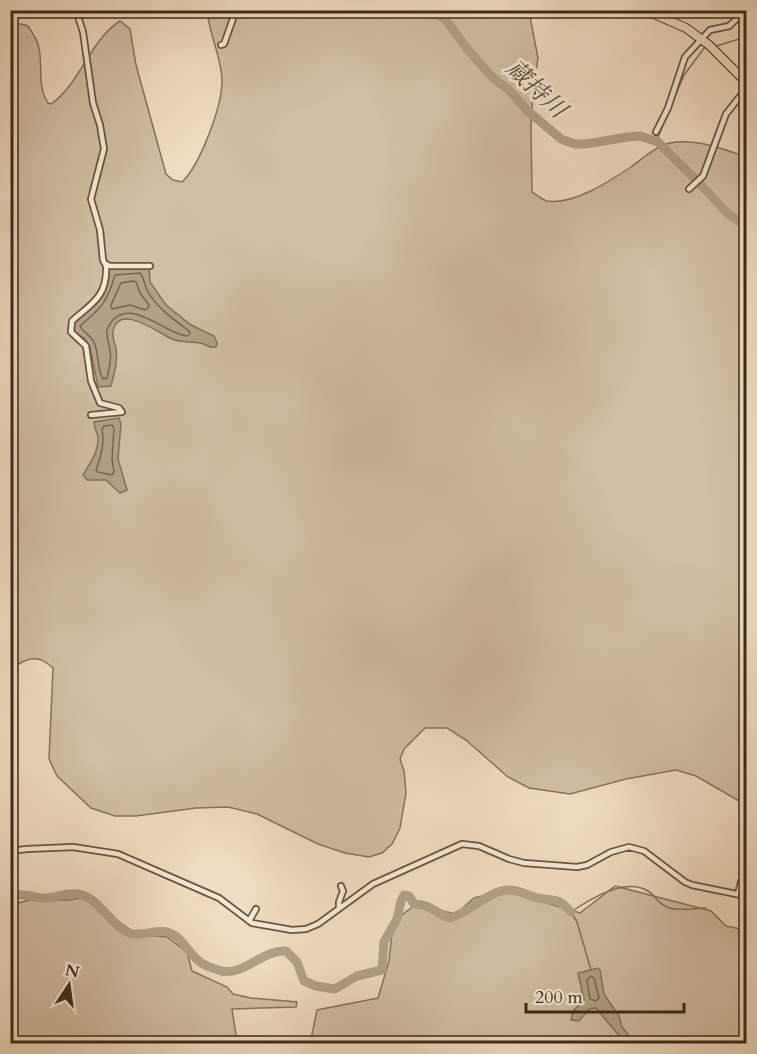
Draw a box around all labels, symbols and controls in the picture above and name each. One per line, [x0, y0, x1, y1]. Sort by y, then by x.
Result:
water label: 蔵持川 [498, 52, 576, 128]
north arrow [39, 955, 99, 1015]
text: N [63, 959, 81, 984]
scale bar [526, 976, 684, 1014]
text: 200 m [535, 985, 583, 1010]

